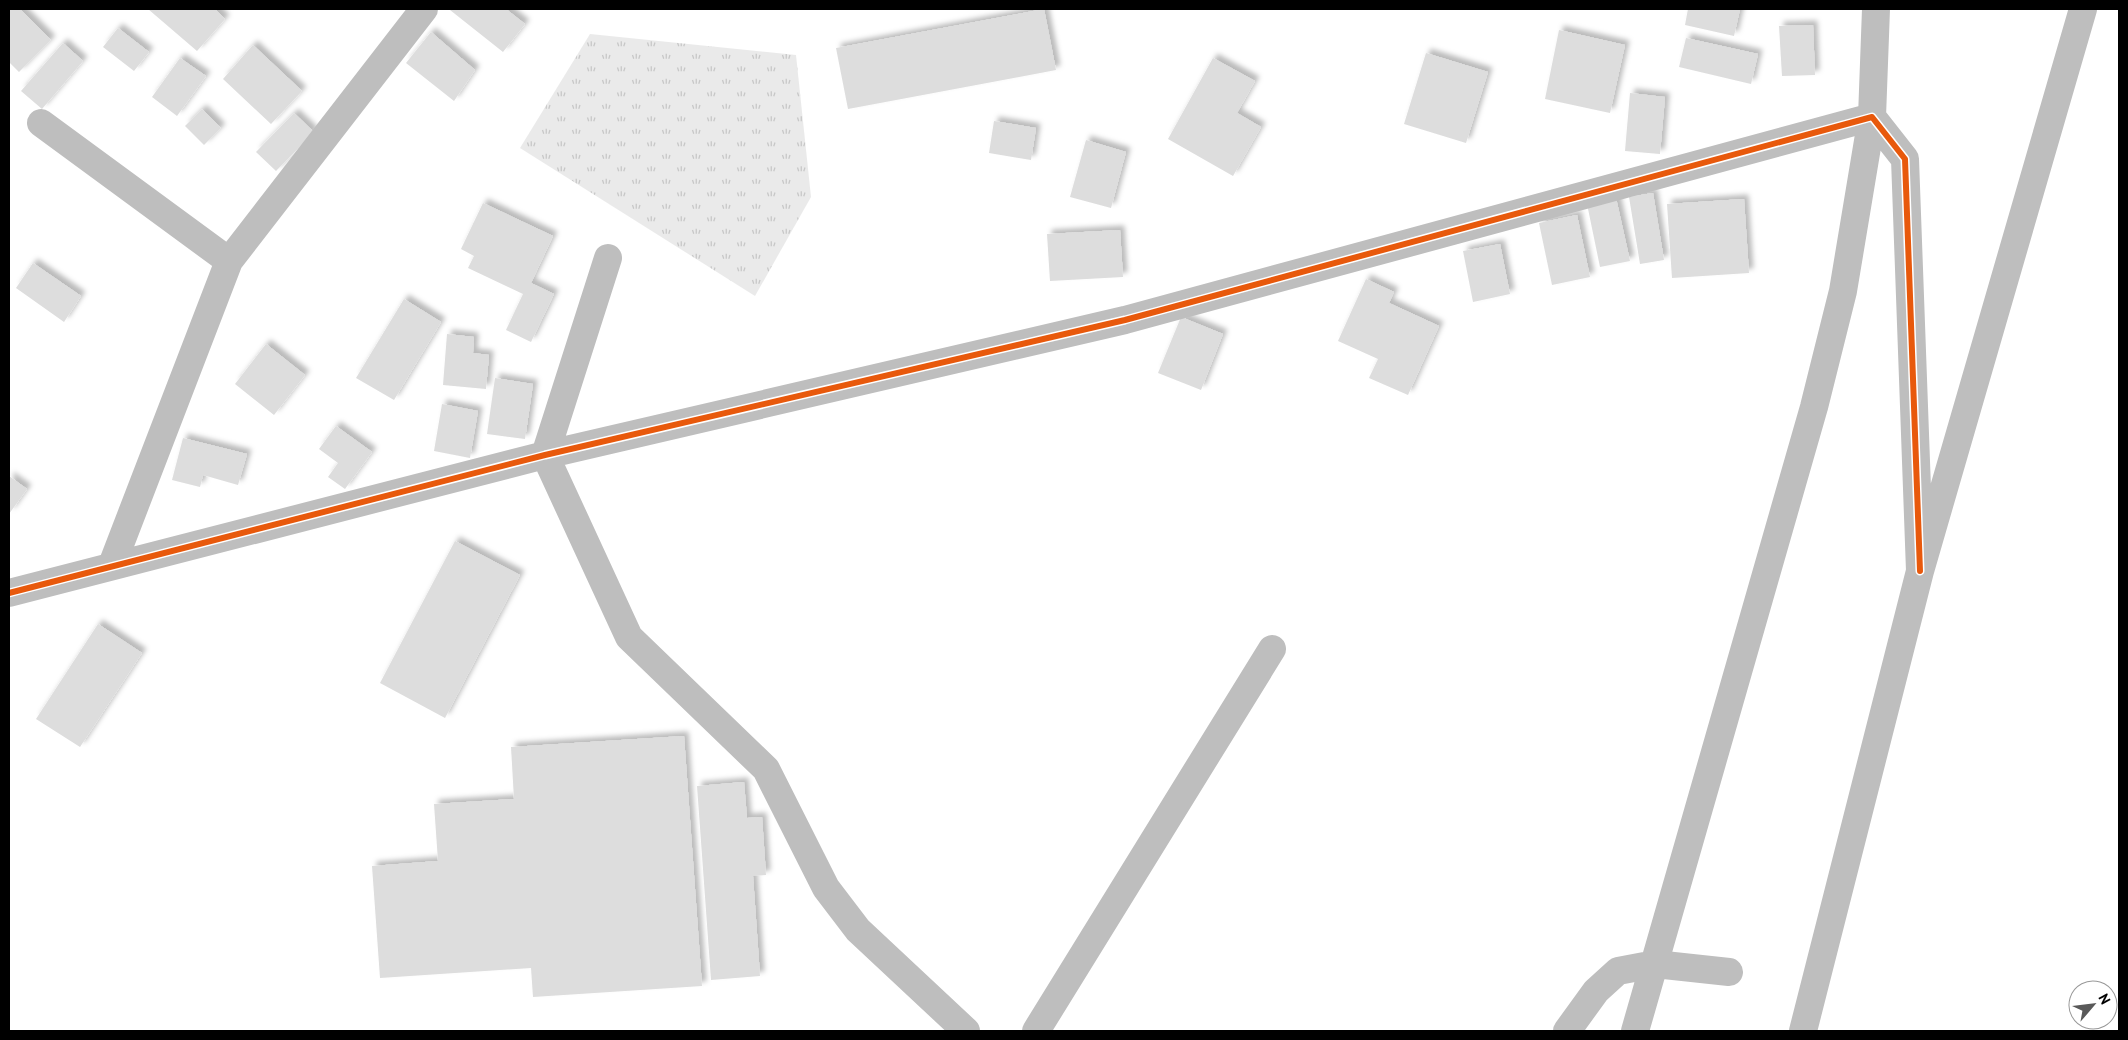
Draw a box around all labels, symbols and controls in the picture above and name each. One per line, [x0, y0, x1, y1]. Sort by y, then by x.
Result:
north arrow [2068, 980, 2118, 1030]
text: N [2094, 991, 2115, 1007]

